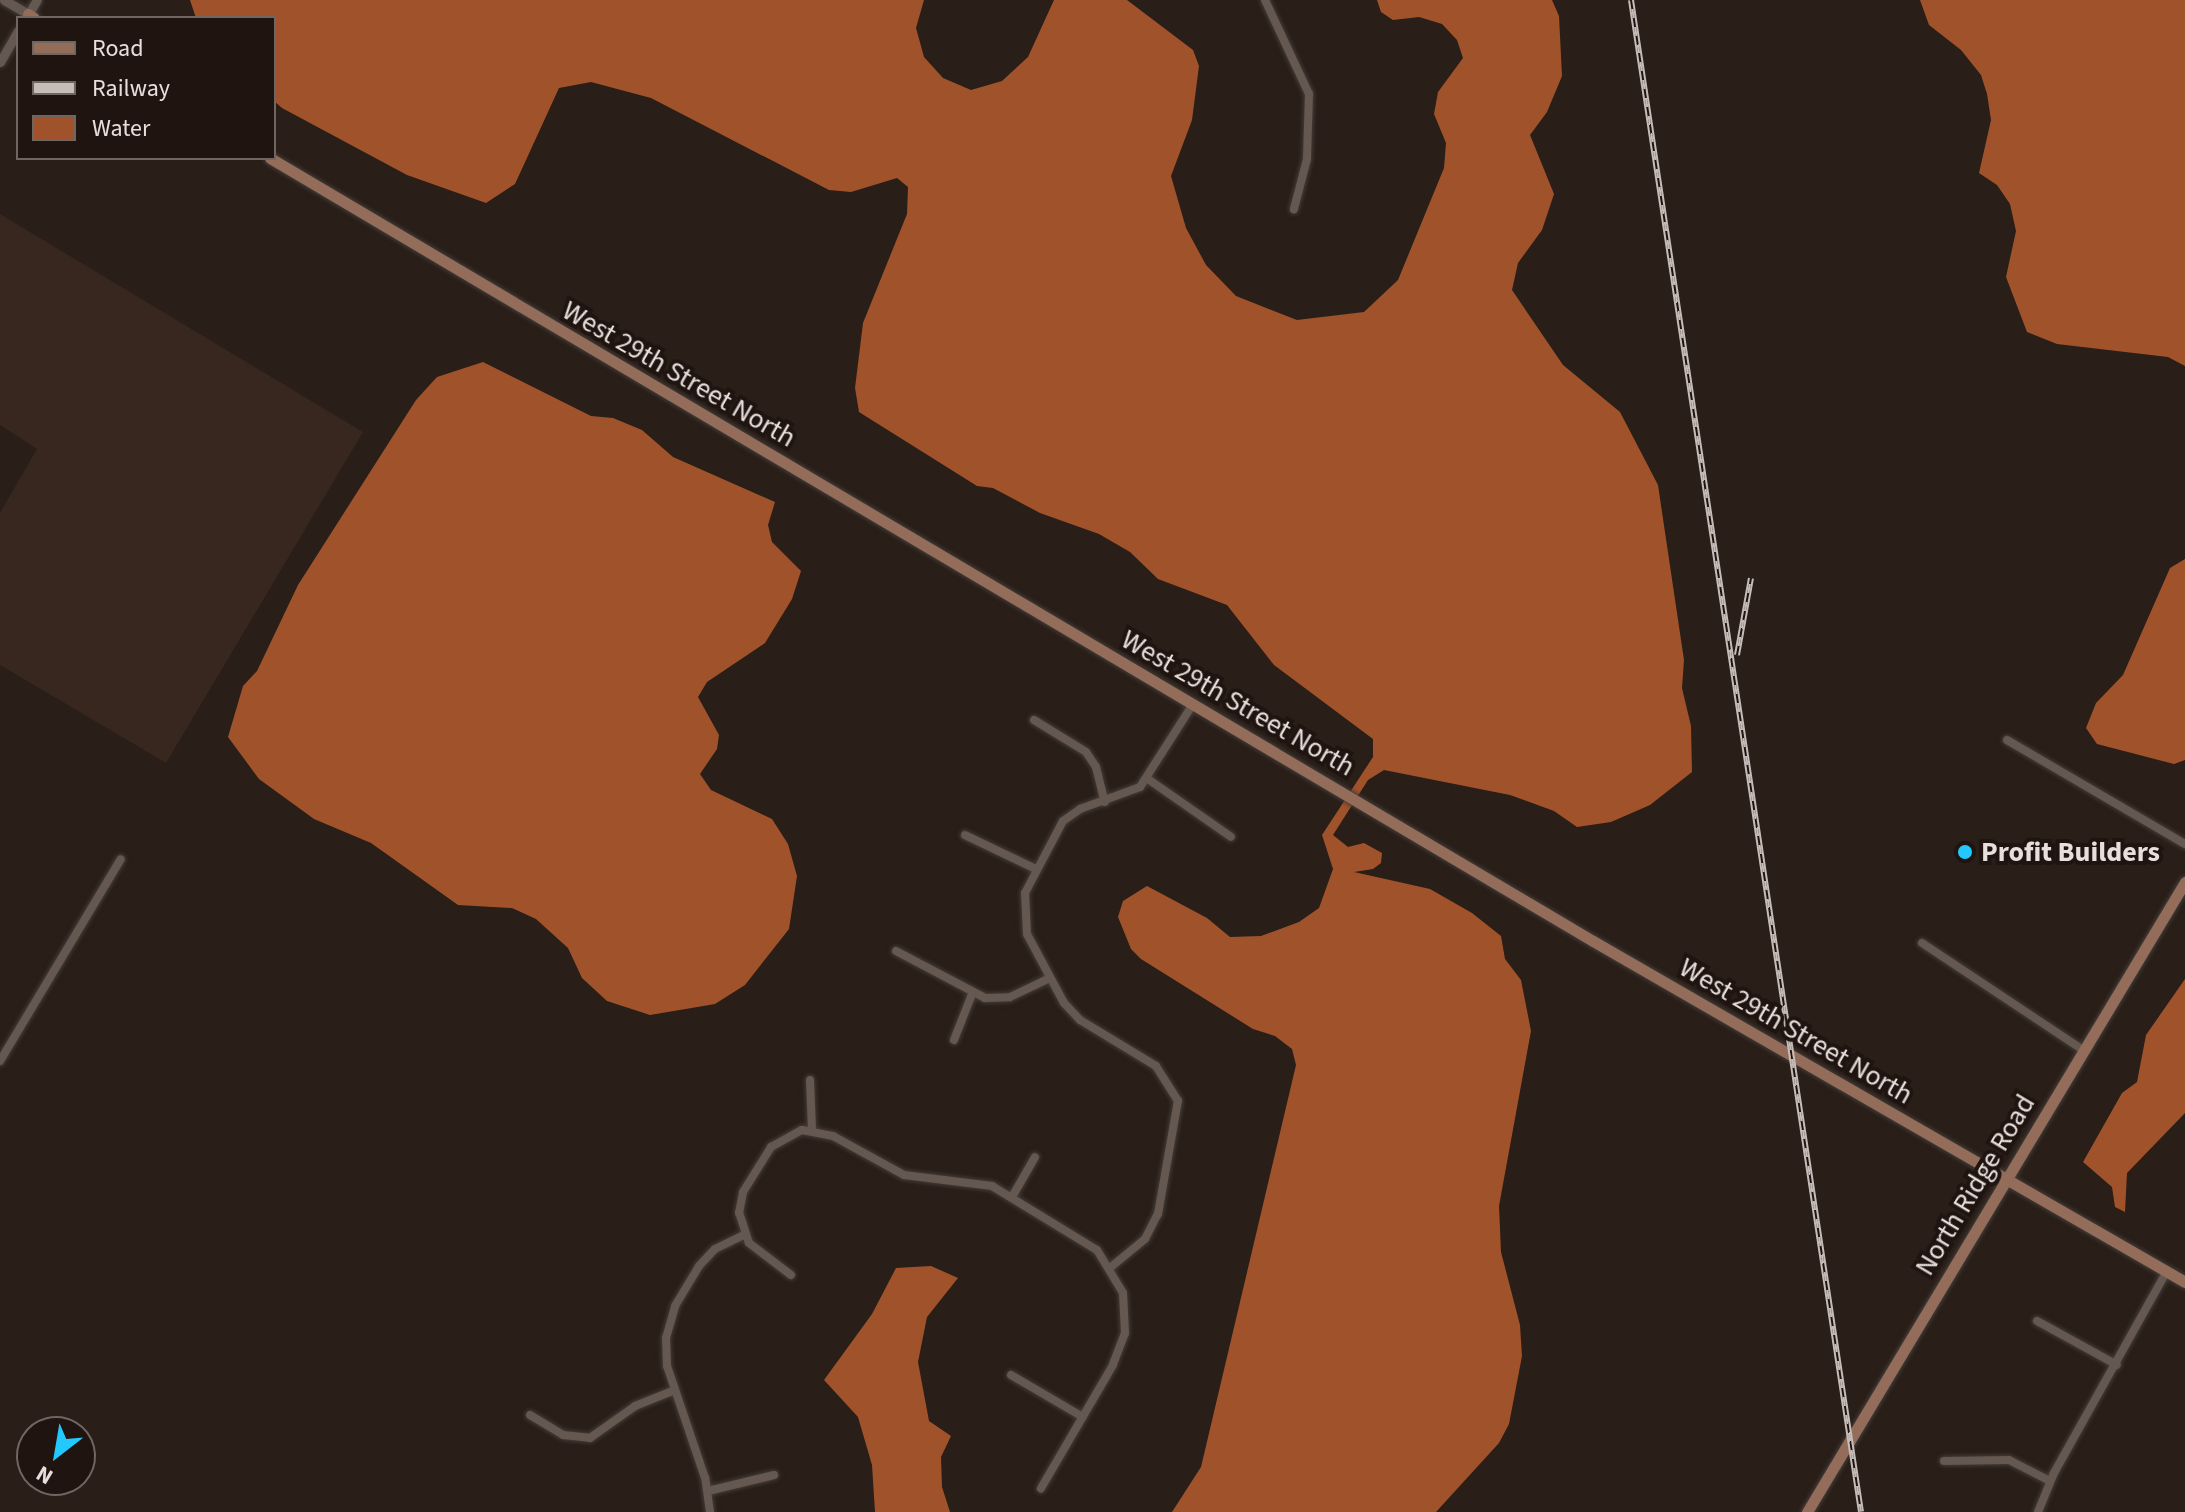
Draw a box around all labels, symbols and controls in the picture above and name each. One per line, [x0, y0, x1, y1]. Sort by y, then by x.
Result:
legend [16, 16, 276, 160]
text: Road [92, 31, 144, 66]
text: Railway [92, 71, 170, 106]
text: Water [92, 111, 150, 146]
street label: West 29th Street North [556, 294, 802, 454]
street label: West 29th Street North [1115, 623, 1361, 783]
place label: Profit Builders [1981, 835, 2160, 869]
marker: Profit Builders [1956, 843, 1974, 861]
street label: West 29th Street North [1673, 951, 1919, 1111]
street label: North Ridge Road [1908, 1088, 2042, 1282]
north arrow [16, 1416, 96, 1496]
text: N [30, 1457, 59, 1492]

